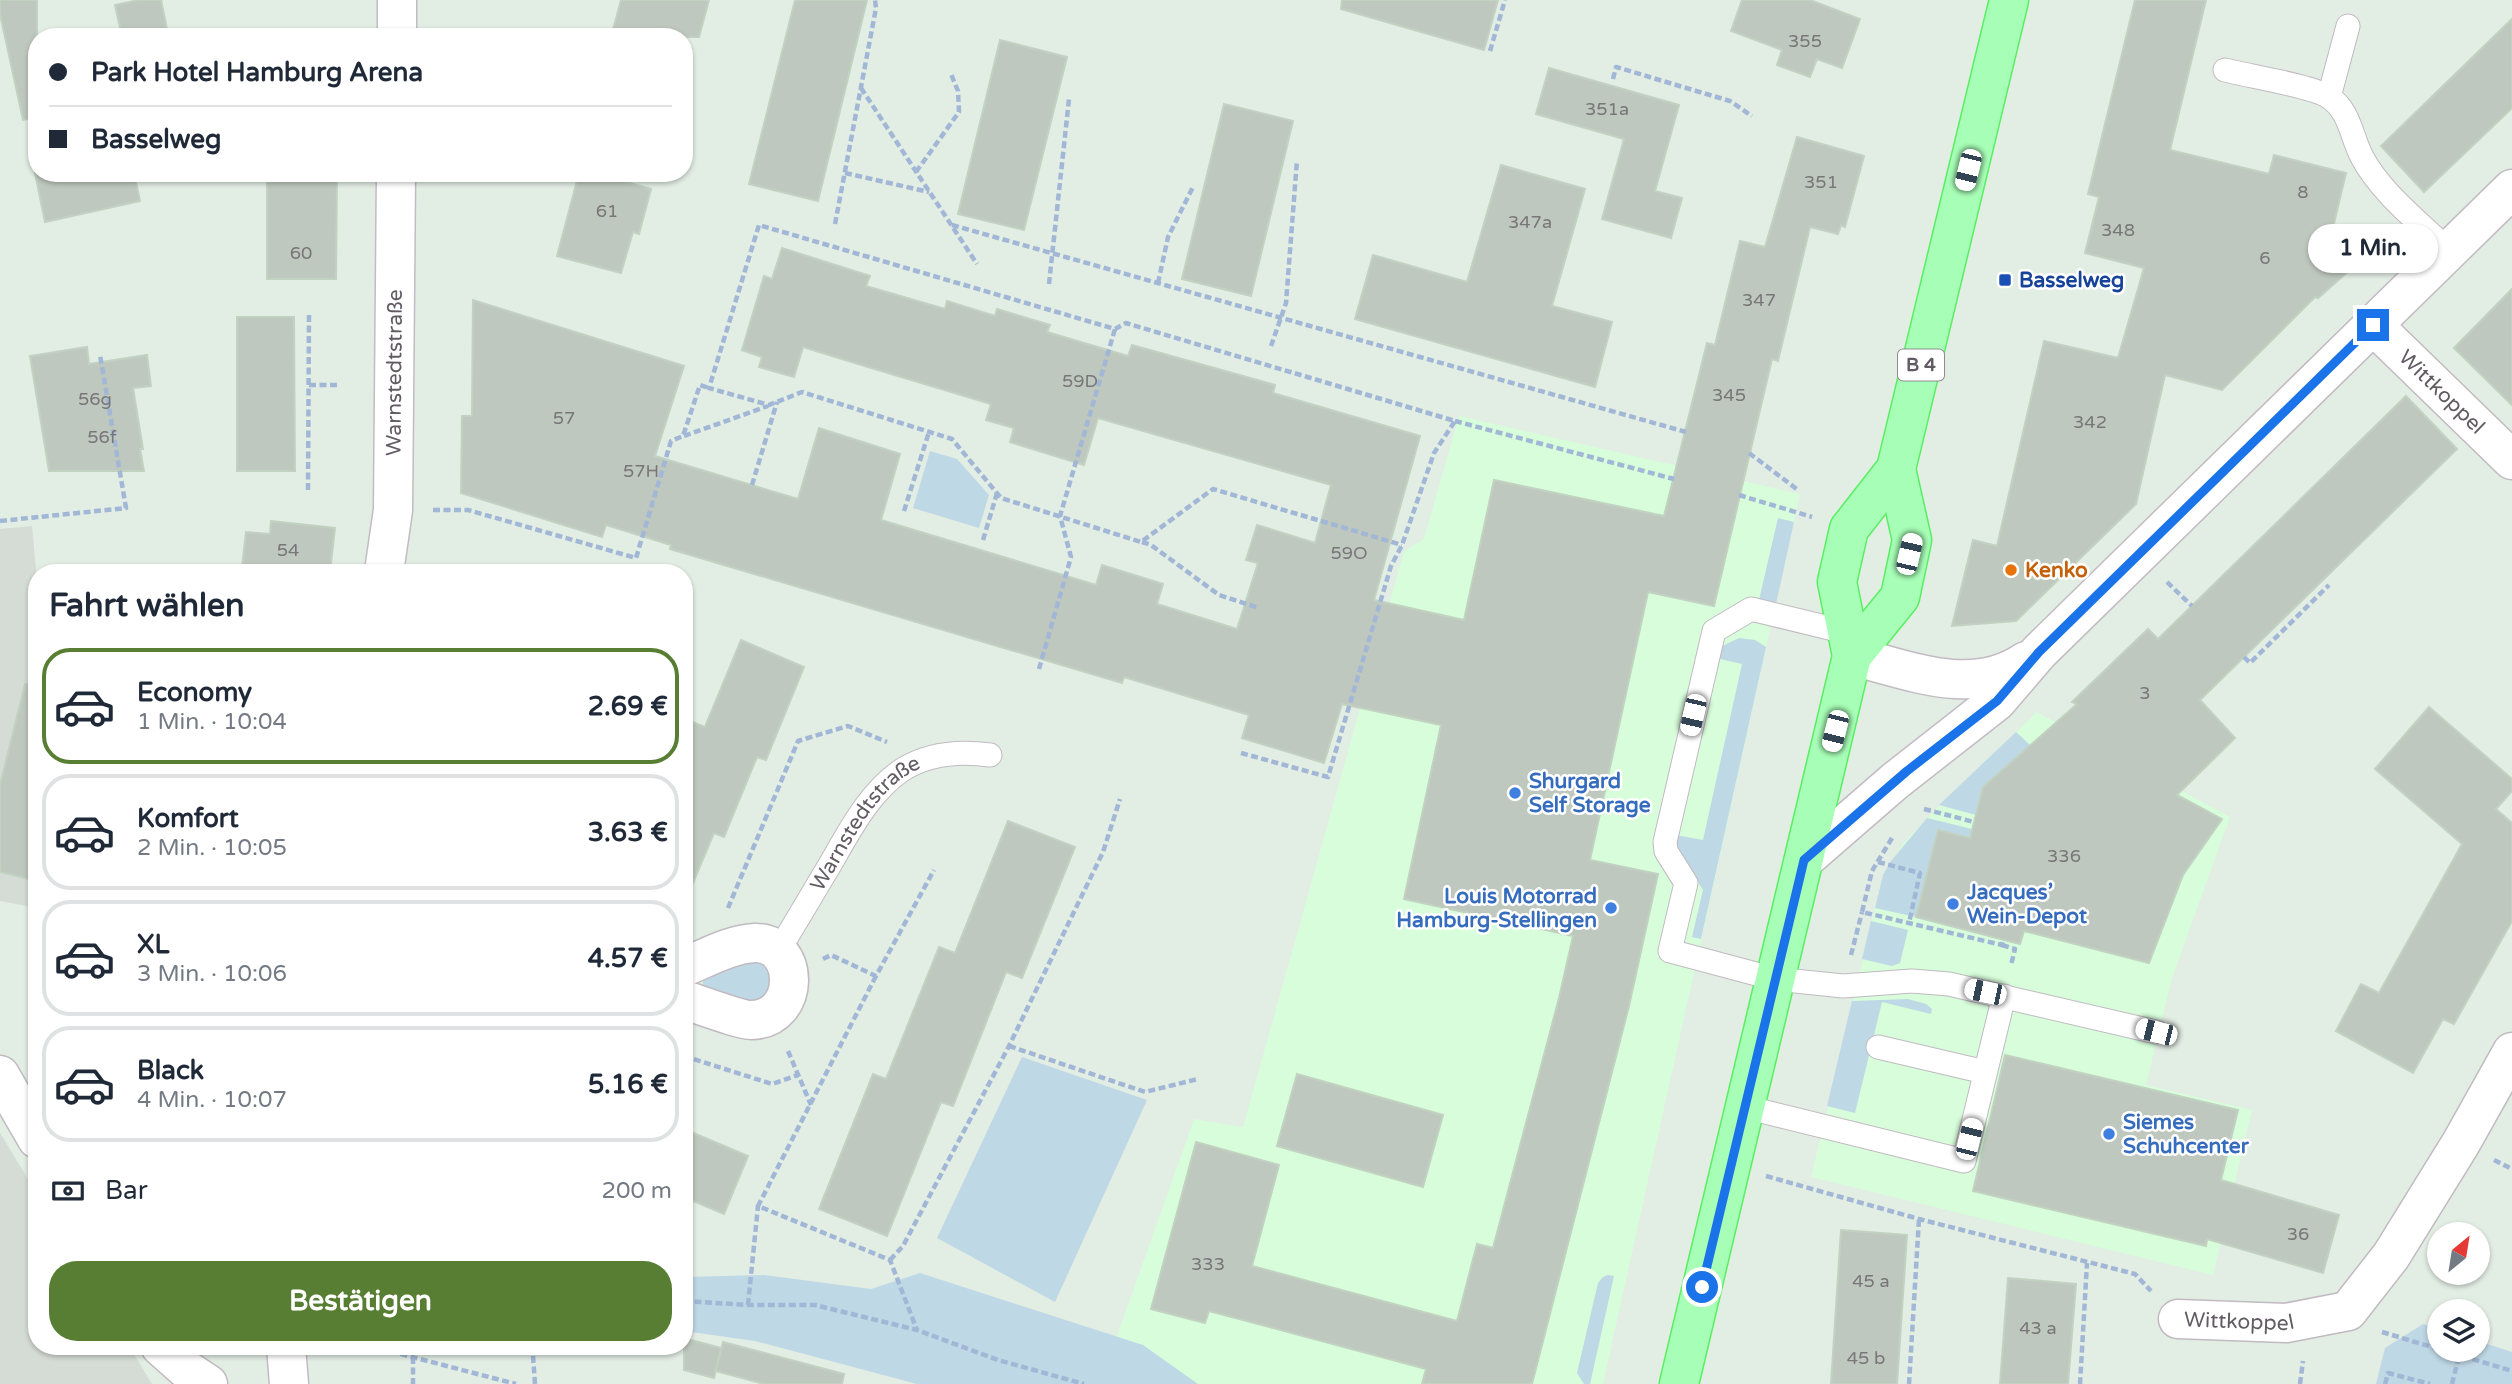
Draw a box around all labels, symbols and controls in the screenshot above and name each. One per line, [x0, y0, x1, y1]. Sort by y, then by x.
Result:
house number: 355 [1788, 30, 1822, 52]
text: Park Hotel Hamburg Arena [91, 57, 423, 88]
house number: 351a [1585, 98, 1629, 120]
text: Basselweg [91, 124, 221, 155]
car [1953, 147, 1984, 193]
house number: 351 [1804, 171, 1838, 193]
house number: 8 [2297, 181, 2309, 203]
house number: 61 [596, 200, 618, 222]
house number: 347a [1508, 211, 1552, 233]
house number: 348 [2101, 219, 2135, 241]
callout: 1 Min. [2308, 224, 2438, 272]
text: 1 Min. [2339, 234, 2407, 262]
house number: 60 [290, 242, 312, 264]
house number: 6 [2259, 247, 2271, 269]
place label: Basselweg [2019, 268, 2124, 293]
marker: Basselweg [1997, 272, 2013, 288]
street label: Warnstedtstraße [381, 289, 407, 456]
house number: 347 [1742, 289, 1776, 311]
route end [2357, 309, 2389, 341]
street label: Wittkoppel [2394, 345, 2490, 439]
road number: B 4 [1898, 350, 1944, 380]
house number: 59D [1062, 370, 1098, 392]
house number: 345 [1712, 384, 1746, 406]
house number: 56g [78, 388, 112, 410]
house number: 57 [553, 407, 575, 429]
house number: 342 [2073, 411, 2107, 433]
house number: 56f [87, 426, 117, 448]
house number: 57H [623, 460, 659, 482]
car [1895, 531, 1924, 577]
house number: 54 [277, 539, 299, 561]
house number: 59O [1330, 542, 1368, 564]
place label: Kenko [2025, 558, 2088, 583]
marker: Kenko [2003, 562, 2019, 578]
text: Fahrt wählen [49, 587, 245, 625]
icon: car [53, 675, 116, 738]
text: Economy [137, 677, 252, 708]
house number: 3 [2139, 682, 2151, 704]
text: 2.69 € [588, 691, 668, 722]
car [1679, 692, 1708, 738]
text: 1 Min. · 10:04 [137, 708, 287, 736]
car [1820, 708, 1851, 754]
street label: Warnstedtstraße [805, 750, 924, 895]
place label: Shurgard Self Storage [1529, 769, 1651, 818]
marker: Shurgard Self Storage [1507, 785, 1523, 801]
icon: car [53, 801, 116, 864]
text: Komfort [137, 803, 239, 834]
text: 3.63 € [588, 817, 668, 848]
text: 2 Min. · 10:05 [137, 834, 287, 862]
house number: 336 [2047, 845, 2081, 867]
place label: Jacques’ Wein-Depot [1966, 880, 2087, 929]
place label: Louis Motorrad Hamburg-Stellingen [1396, 884, 1597, 933]
marker: Jacques’ Wein-Depot [1945, 896, 1961, 912]
marker: Louis Motorrad Hamburg-Stellingen [1603, 900, 1619, 916]
icon: car [53, 927, 116, 990]
text: XL [137, 929, 169, 960]
text: 4.57 € [588, 943, 668, 974]
text: 3 Min. · 10:06 [137, 960, 287, 988]
car [1963, 977, 2008, 1007]
car [2134, 1017, 2179, 1047]
icon: car [53, 1053, 116, 1116]
text: Black [137, 1055, 204, 1086]
text: 5.16 € [588, 1069, 668, 1100]
text: 4 Min. · 10:07 [137, 1086, 287, 1114]
place label: Siemes Schuhcenter [2123, 1110, 2250, 1159]
car [1954, 1116, 1985, 1162]
marker: Siemes Schuhcenter [2101, 1126, 2117, 1142]
icon: cash [49, 1172, 87, 1210]
text: Bar [105, 1175, 148, 1206]
text: 200 m [602, 1177, 672, 1205]
north arrow [2427, 1222, 2490, 1284]
map controls [2427, 1222, 2490, 1362]
house number: 36 [2287, 1223, 2309, 1245]
house number: 333 [1191, 1253, 1225, 1275]
button: Bestätigen [49, 1261, 672, 1341]
house number: 45 a [1852, 1270, 1890, 1292]
route start [1686, 1271, 1718, 1303]
button: layers [2427, 1299, 2490, 1362]
street label: Wittkoppel [2184, 1307, 2296, 1336]
house number: 43 a [2019, 1317, 2057, 1339]
house number: 45 b [1847, 1347, 1885, 1369]

